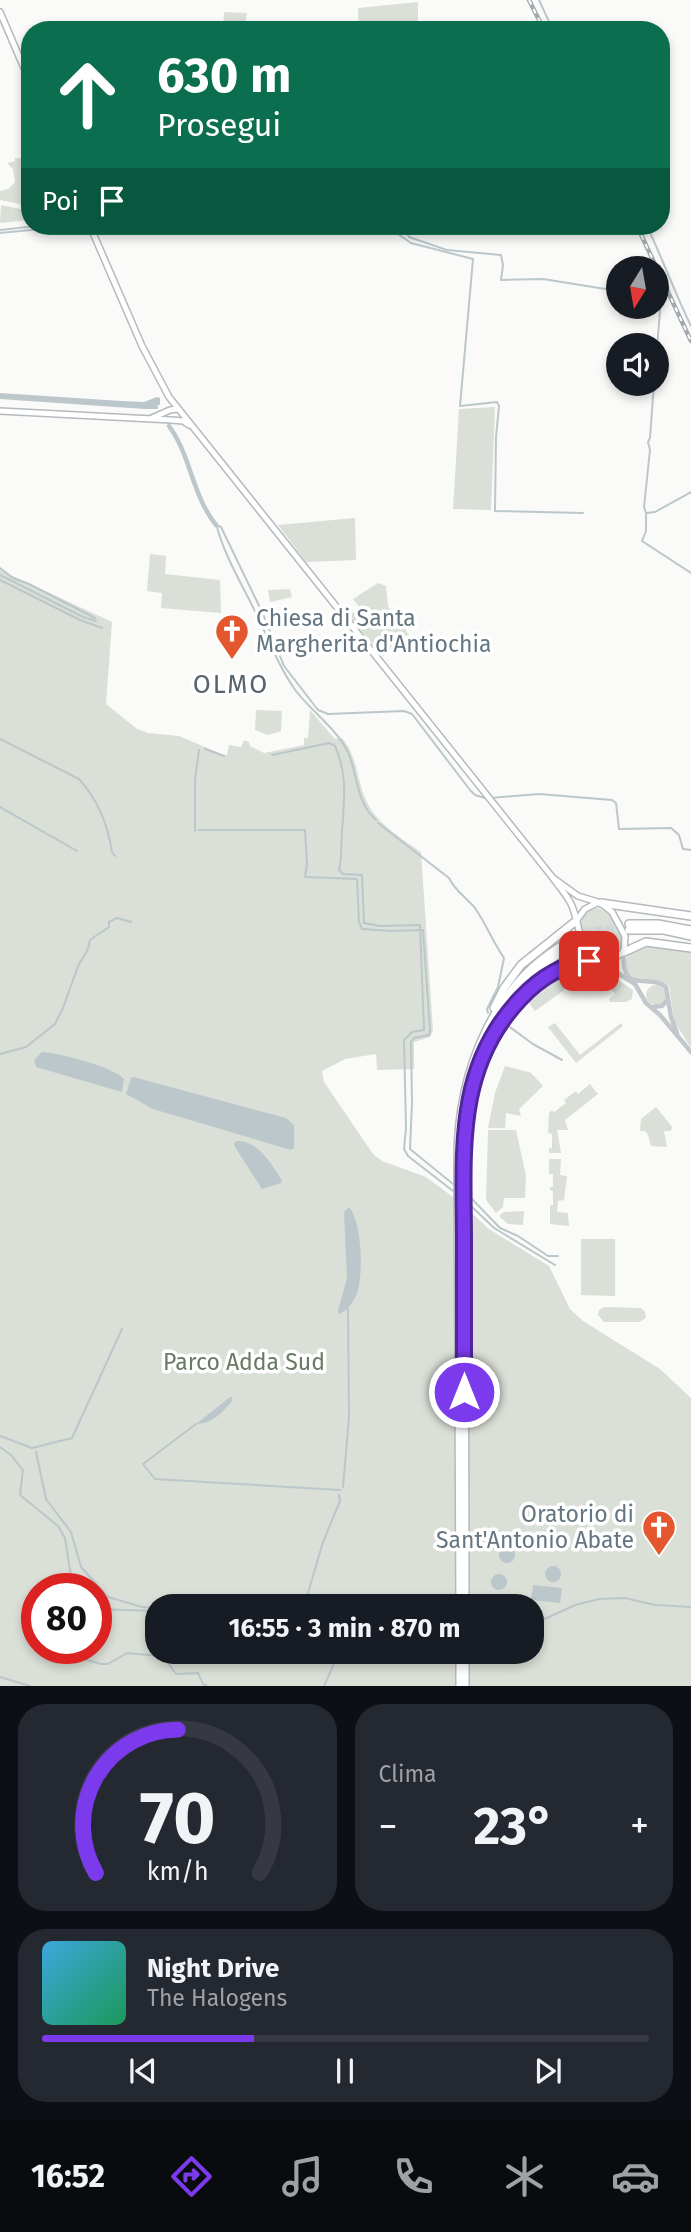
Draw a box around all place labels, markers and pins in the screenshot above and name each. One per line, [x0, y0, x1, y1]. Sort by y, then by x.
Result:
place label: Chiesa di Santa Margherita d'Antiochia [256, 604, 491, 658]
church icon: Chiesa di Santa Margherita d'Antiochia [213, 612, 251, 661]
pin [559, 931, 619, 991]
place label: Oratorio di Sant'Antonio Abate [436, 1500, 634, 1554]
church icon: Oratorio di Sant'Antonio Abate [640, 1508, 678, 1557]

